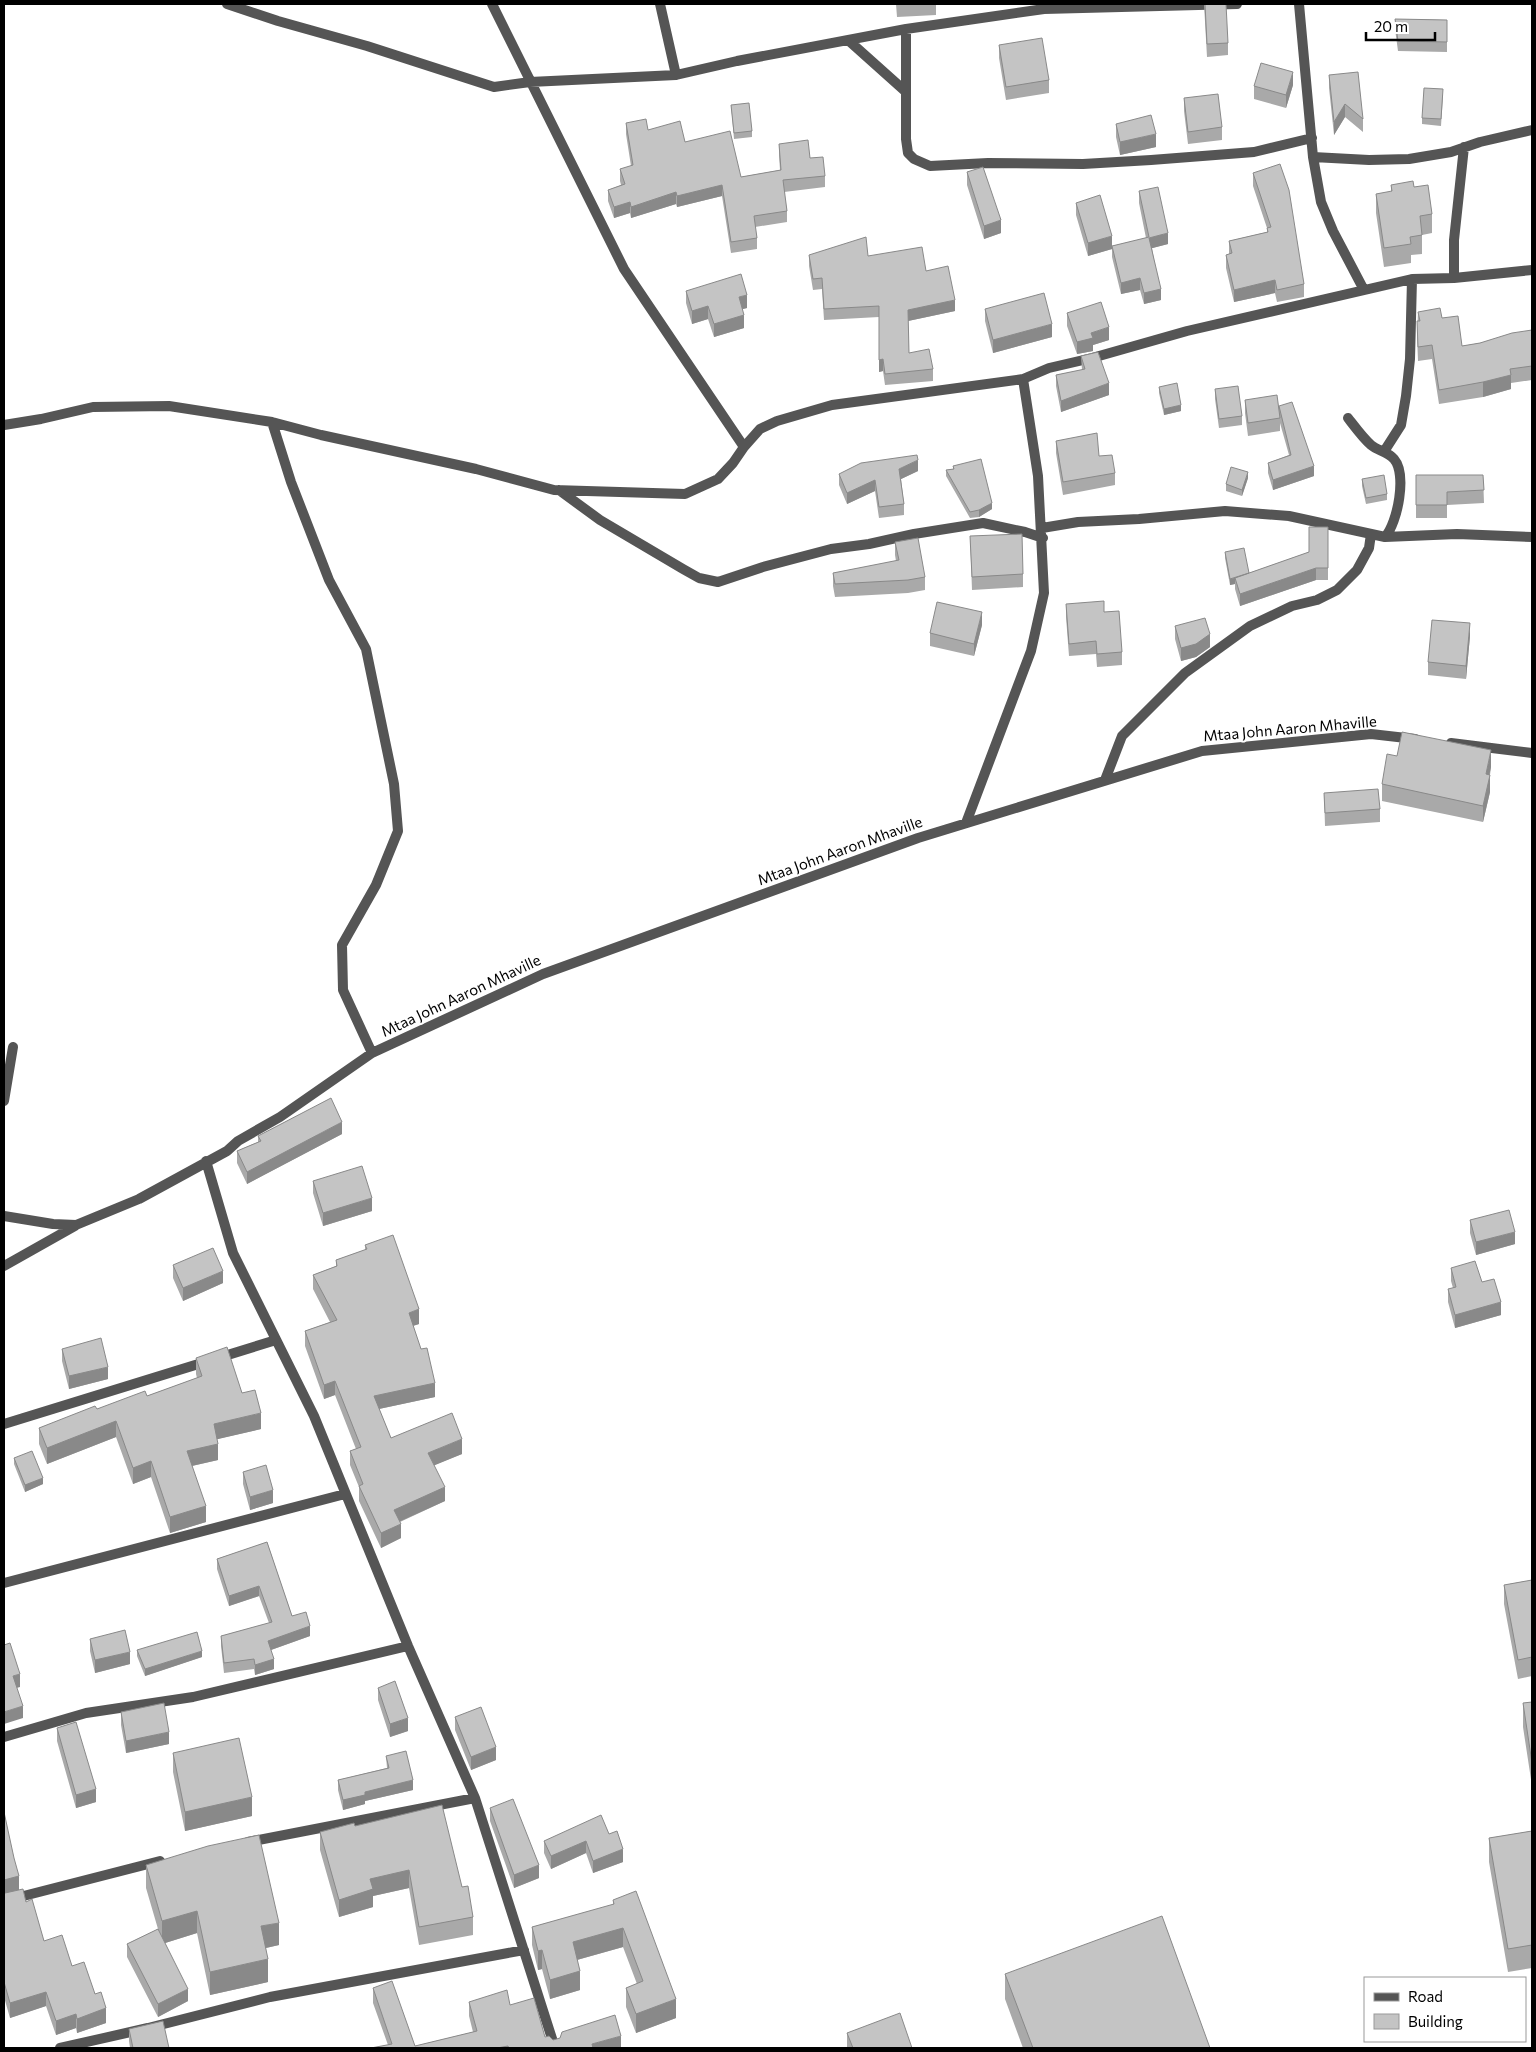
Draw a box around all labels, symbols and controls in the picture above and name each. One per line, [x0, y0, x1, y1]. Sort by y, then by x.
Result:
scale bar [1366, 10, 1435, 42]
text: 20 m [1374, 17, 1408, 35]
street label: Mtaa John Aaron Mhaville [1202, 711, 1377, 745]
street label: Mtaa John Aaron Mhaville [755, 812, 925, 888]
street label: Mtaa John Aaron Mhaville [378, 950, 543, 1040]
legend [1364, 1977, 1526, 2042]
text: Road [1408, 1987, 1443, 2005]
text: Building [1408, 2012, 1463, 2030]

